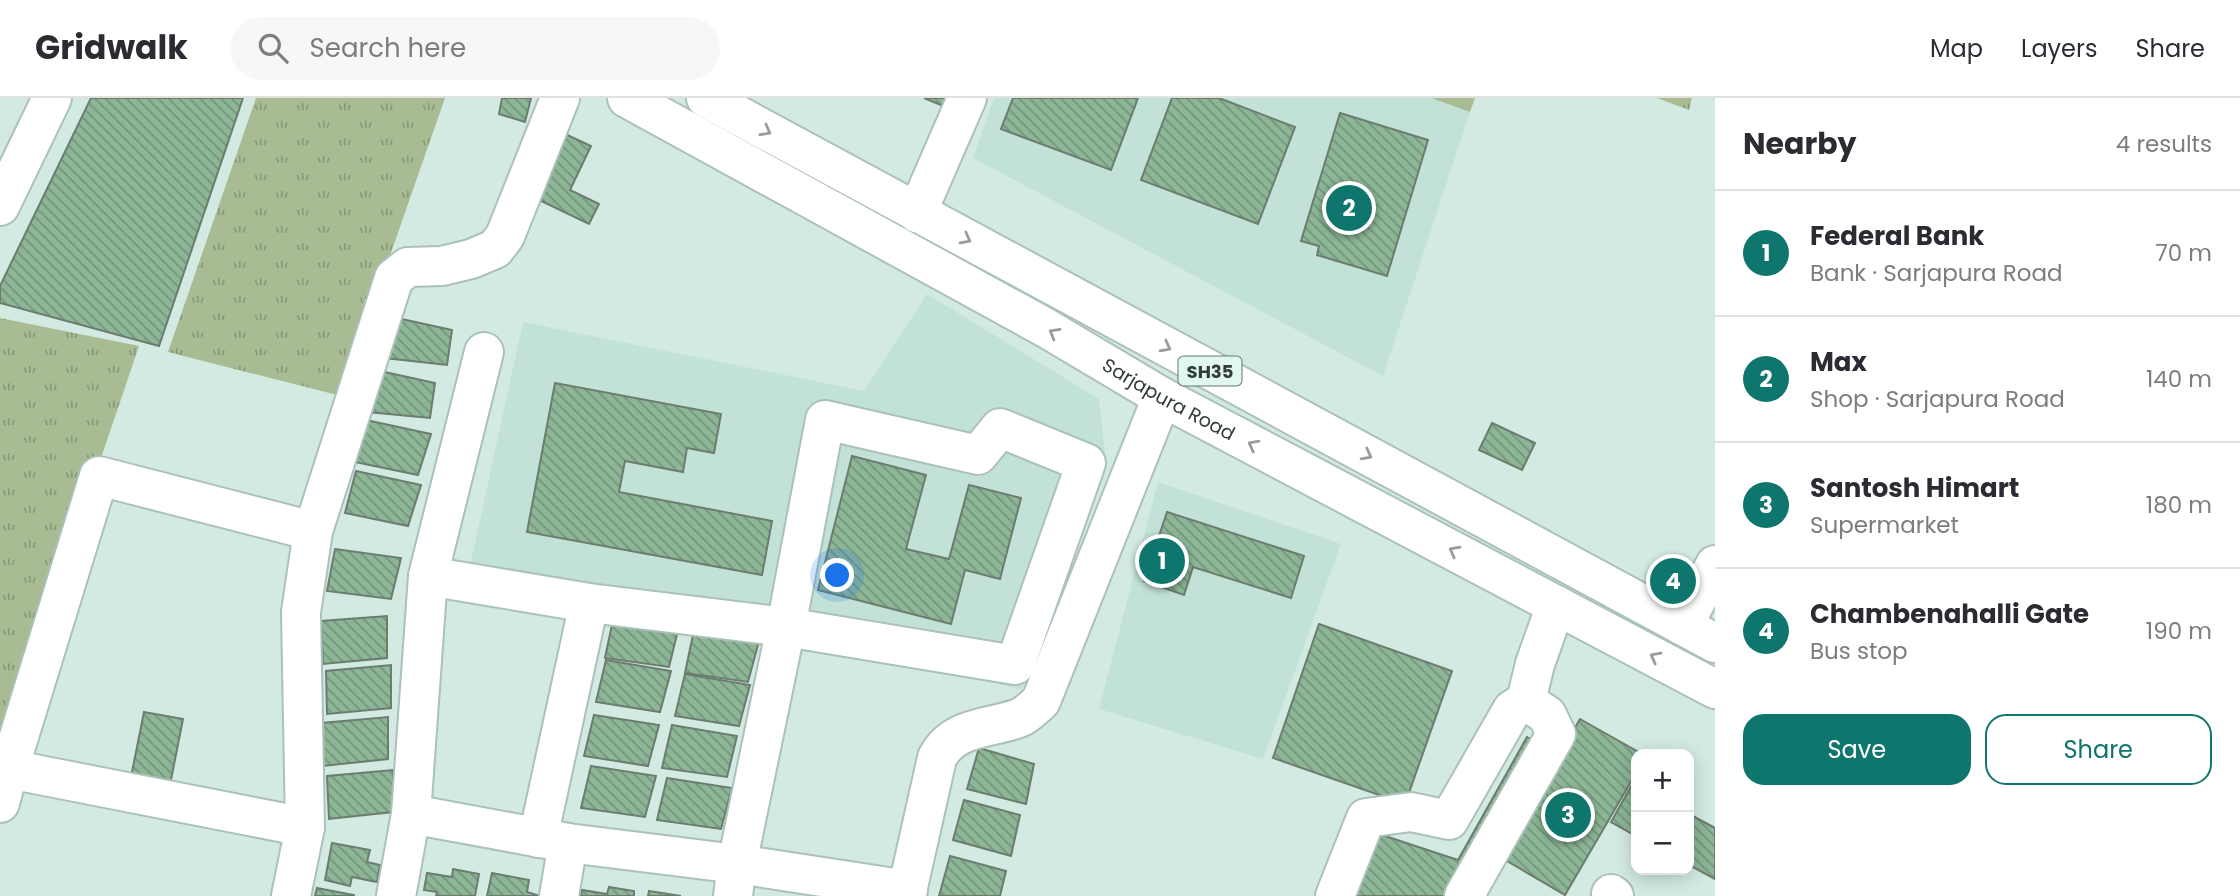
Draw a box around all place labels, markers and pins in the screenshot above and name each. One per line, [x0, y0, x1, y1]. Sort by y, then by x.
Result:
pin: 2 [1326, 182, 1372, 234]
pin: 1 [1139, 535, 1185, 587]
pin: 4 [1650, 555, 1696, 607]
pin: 3 [1545, 789, 1591, 841]

